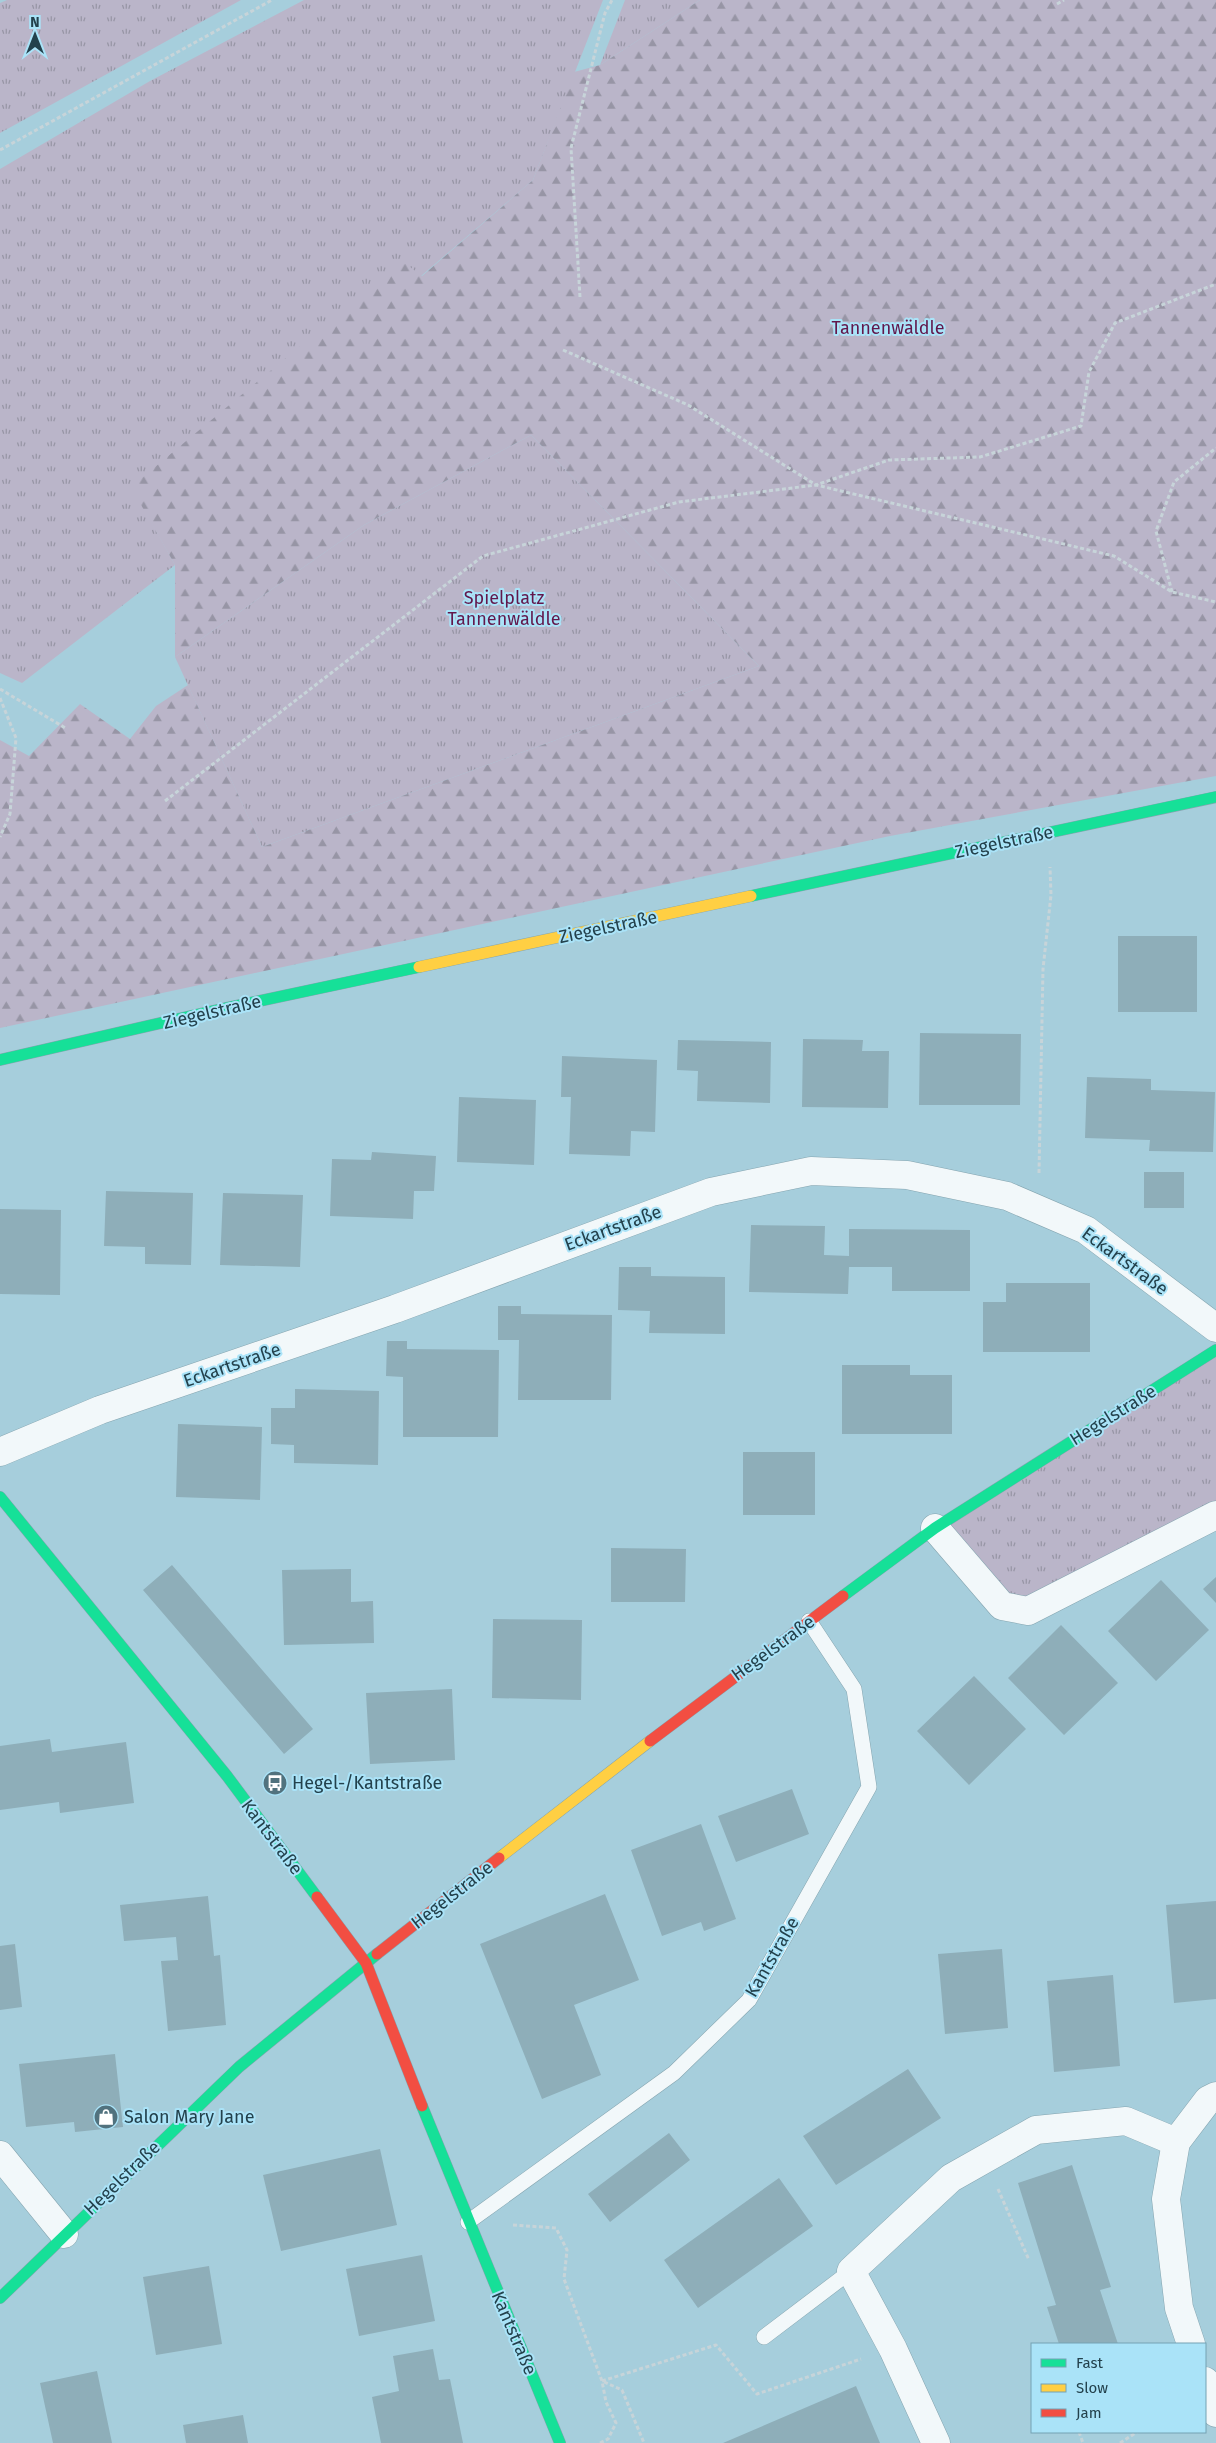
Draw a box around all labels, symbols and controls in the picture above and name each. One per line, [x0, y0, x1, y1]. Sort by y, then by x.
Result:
north arrow [10, 10, 60, 60]
text: N [30, 14, 40, 31]
park label: Tannenwäldle [832, 317, 944, 339]
park label: Spielplatz Tannenwäldle [448, 587, 560, 630]
street label: Ziegelstraße [953, 821, 1055, 863]
street label: Ziegelstraße [557, 906, 659, 948]
street label: Ziegelstraße [161, 990, 263, 1034]
street label: Eckartstraße [562, 1200, 664, 1256]
street label: Eckartstraße [1077, 1222, 1173, 1300]
street label: Eckartstraße [180, 1338, 284, 1392]
street label: Hegelstraße [1066, 1380, 1160, 1450]
street label: Hegelstraße [727, 1610, 819, 1686]
bus stop icon: Hegel-/Kantstraße [262, 1770, 288, 1796]
place label: Hegel-/Kantstraße [292, 1772, 442, 1794]
street label: Kantstraße [236, 1795, 308, 1879]
street label: Hegelstraße [407, 1856, 497, 1934]
street label: Kantstraße [740, 1913, 804, 2001]
shop icon: Salon Mary Jane [93, 2104, 119, 2130]
place label: Salon Mary Jane [124, 2106, 254, 2128]
street label: Hegelstraße [79, 2136, 165, 2220]
street label: Kantstraße [487, 2288, 541, 2378]
legend [1031, 2343, 1206, 2433]
text: Fast [1076, 2354, 1103, 2372]
text: Slow [1076, 2379, 1108, 2397]
text: Jam [1076, 2404, 1102, 2422]

